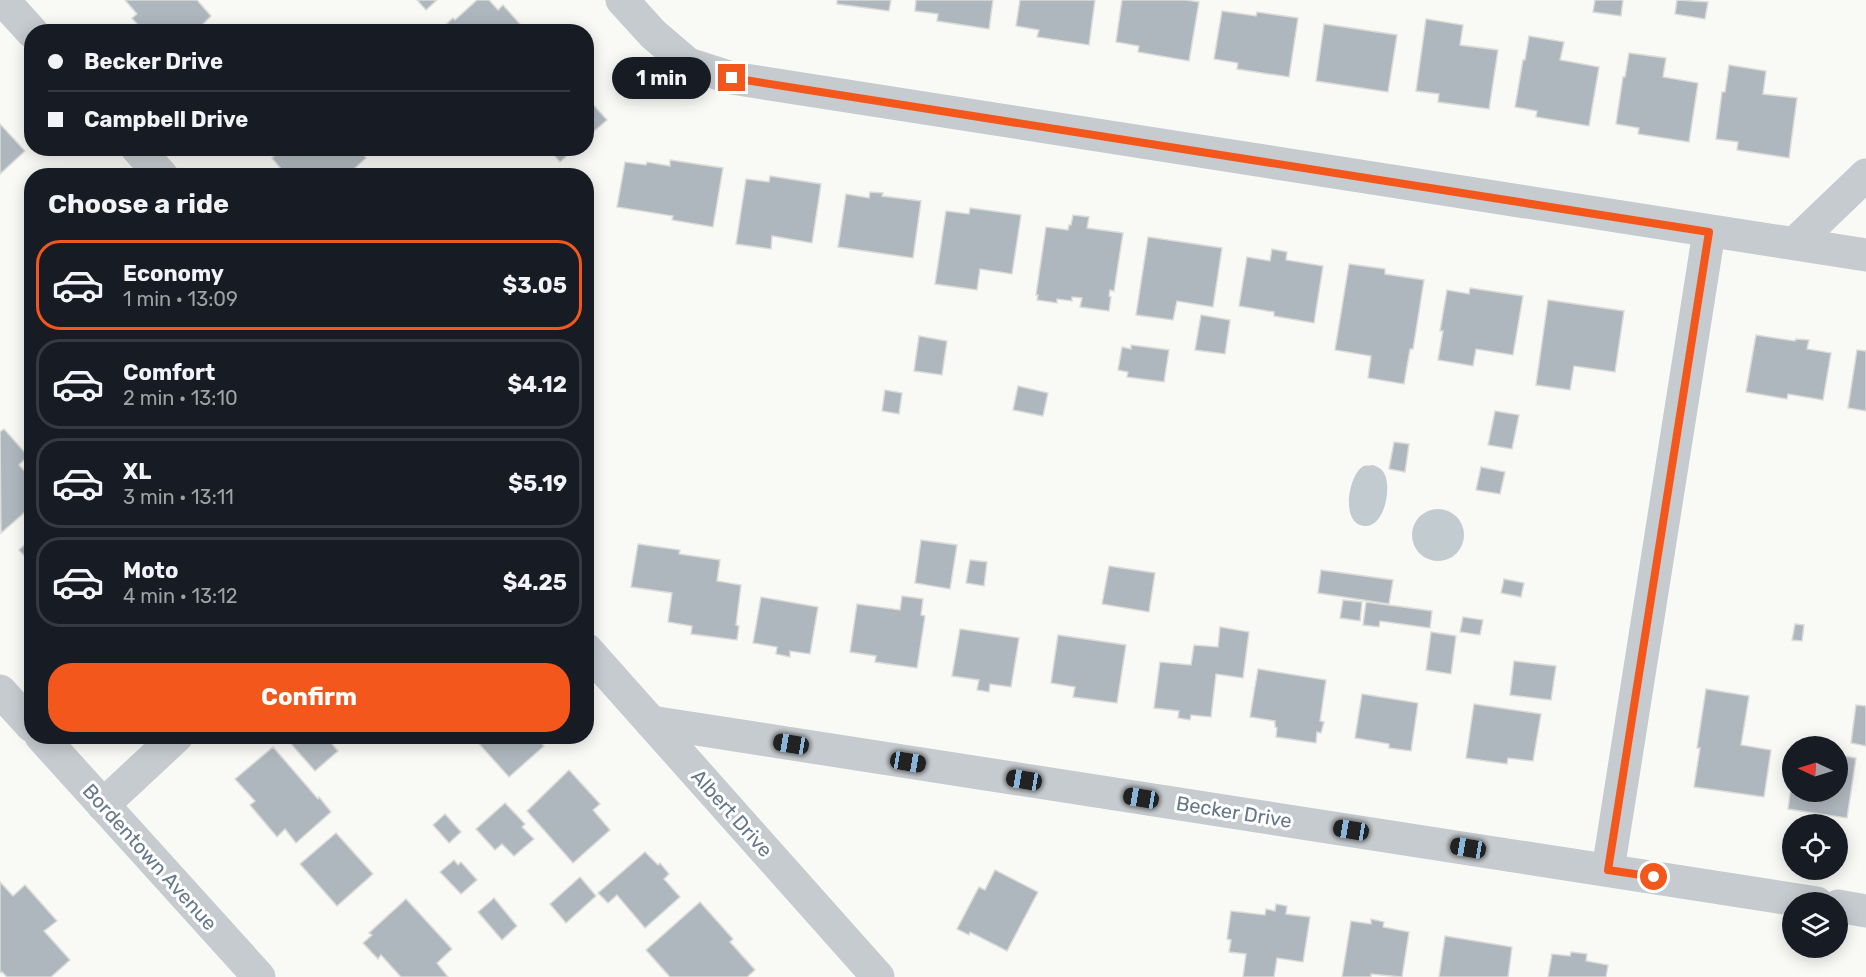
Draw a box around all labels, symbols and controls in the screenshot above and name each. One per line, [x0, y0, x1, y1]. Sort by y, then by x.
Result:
text: Becker Drive [84, 48, 223, 75]
callout: 1 min [612, 57, 711, 99]
route end [718, 64, 745, 91]
text: 1 min [636, 66, 687, 90]
text: Campbell Drive [84, 106, 248, 133]
text: Choose a ride [48, 188, 229, 220]
icon: car [51, 258, 105, 312]
text: Economy [123, 260, 224, 287]
text: $3.05 [503, 272, 567, 299]
text: 1 min · 13:09 [123, 287, 238, 311]
icon: car [51, 357, 105, 411]
text: Comfort [123, 359, 215, 386]
text: $4.12 [507, 371, 567, 398]
text: 2 min · 13:10 [123, 386, 238, 410]
icon: car [51, 456, 105, 510]
text: XL [123, 458, 151, 485]
text: $5.19 [508, 470, 567, 497]
text: 3 min · 13:11 [123, 485, 234, 509]
icon: car [51, 555, 105, 609]
text: Moto [123, 557, 178, 584]
text: $4.25 [503, 569, 567, 596]
text: 4 min · 13:12 [123, 584, 237, 608]
button: Confirm [48, 663, 570, 732]
car [772, 732, 810, 756]
north arrow [1782, 736, 1848, 802]
map controls [1782, 736, 1848, 958]
car [889, 750, 927, 774]
street label: Albert Drive [686, 764, 778, 862]
car [1005, 768, 1043, 792]
street label: Bordentown Avenue [78, 779, 222, 935]
car [1122, 786, 1160, 810]
street label: Becker Drive [1174, 791, 1294, 833]
button: locate [1782, 814, 1848, 880]
car [1332, 818, 1370, 842]
car [1449, 836, 1487, 860]
route start [1640, 863, 1667, 890]
button: layers [1782, 892, 1848, 958]

